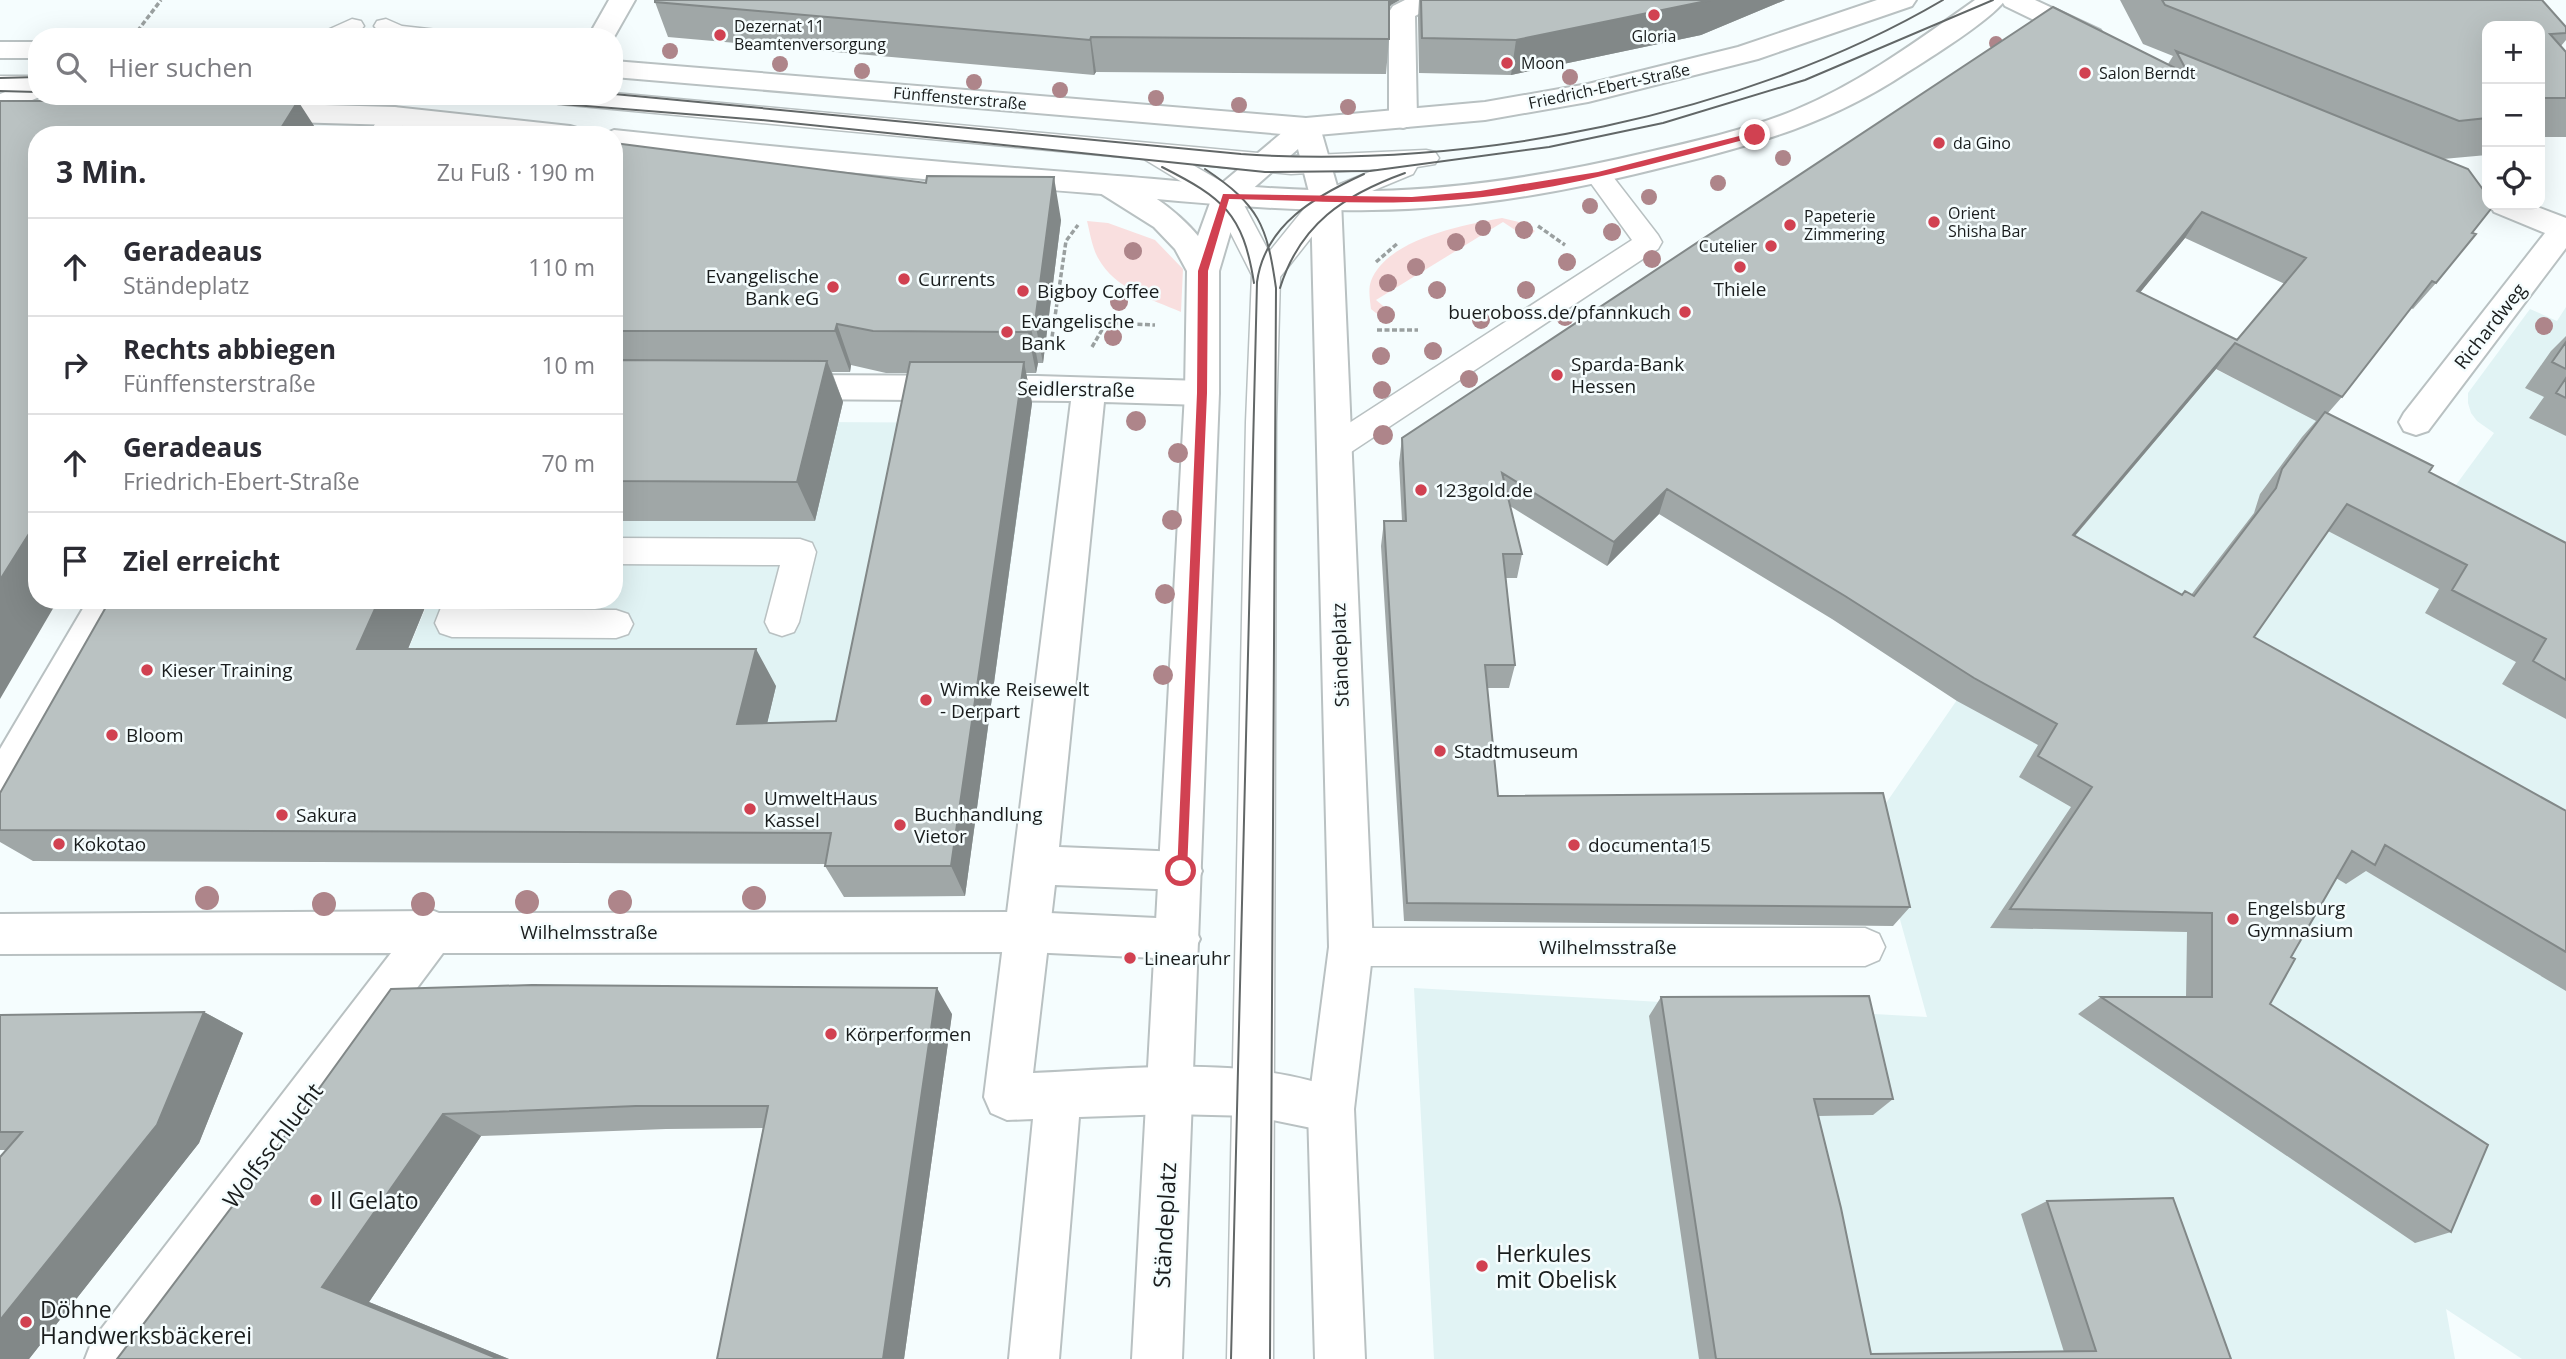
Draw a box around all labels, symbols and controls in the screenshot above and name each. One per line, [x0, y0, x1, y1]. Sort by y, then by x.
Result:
marker: Gloria [1646, 7, 1662, 23]
place label: Dezernat 11 Beamtenversorgung [734, 15, 886, 55]
map controls [2482, 21, 2545, 210]
button: + [2482, 21, 2545, 84]
place label: Gloria [1632, 25, 1676, 47]
marker: Dezernat 11 Beamtenversorgung [712, 27, 728, 43]
search box [28, 28, 623, 105]
icon: search [52, 48, 90, 86]
text: Hier suchen [108, 49, 253, 85]
place label: Moon [1521, 52, 1564, 74]
marker: Moon [1499, 55, 1515, 71]
street label: Friedrich-Ebert-Straße [1526, 58, 1692, 114]
place label: Salon Berndt [2099, 62, 2196, 84]
marker: Salon Berndt [2077, 65, 2093, 81]
street label: Fünffensterstraße [892, 81, 1028, 115]
button: − [2482, 84, 2545, 147]
route end [1739, 119, 1770, 150]
place label: da Gino [1953, 132, 2011, 154]
marker: da Gino [1931, 135, 1947, 151]
button: locate [2482, 147, 2545, 210]
text: 3 Min. [56, 151, 147, 192]
text: Zu Fuß · 190 m [437, 156, 595, 188]
place label: Orient Shisha Bar [1948, 202, 2027, 242]
place label: Papeterie Zimmering [1804, 205, 1885, 245]
marker: Orient Shisha Bar [1926, 214, 1942, 230]
marker: Papeterie Zimmering [1782, 217, 1798, 233]
text: Geradeaus [123, 233, 262, 269]
place label: Cutelier [1699, 235, 1757, 257]
marker: Cutelier [1763, 238, 1779, 254]
icon: ahead [56, 248, 94, 286]
text: 110 m [528, 251, 595, 283]
marker: Thiele [1732, 259, 1748, 275]
place label: Evangelische Bank eG [706, 263, 819, 311]
place label: Currents [918, 266, 995, 292]
text: Ständeplatz [123, 269, 249, 301]
marker: Currents [896, 271, 912, 287]
place label: Thiele [1713, 276, 1767, 302]
street label: Richardweg [2448, 277, 2532, 375]
place label: Bigboy Coffee [1037, 278, 1159, 304]
marker: Evangelische Bank eG [825, 279, 841, 295]
marker: Bigboy Coffee [1015, 283, 1031, 299]
place label: bueroboss.de/pfannkuch [1448, 299, 1671, 325]
marker: bueroboss.de/pfannkuch [1677, 304, 1693, 320]
place label: Evangelische Bank [1021, 308, 1134, 356]
marker: Evangelische Bank [999, 324, 1015, 340]
text: Rechts abbiegen [123, 331, 336, 367]
icon: right [56, 346, 94, 384]
text: 10 m [541, 349, 595, 381]
place label: Sparda-Bank Hessen [1571, 351, 1684, 399]
text: Fünffensterstraße [123, 367, 316, 399]
marker: Sparda-Bank Hessen [1549, 367, 1565, 383]
street label: Seidlerstraße [1017, 375, 1135, 403]
text: Geradeaus [123, 429, 262, 465]
icon: ahead [56, 444, 94, 482]
text: 70 m [541, 447, 595, 479]
text: Friedrich-Ebert-Straße [123, 465, 360, 497]
place label: 123gold.de [1435, 477, 1533, 503]
marker: 123gold.de [1413, 482, 1429, 498]
icon: arrive [56, 542, 94, 580]
text: Ziel erreicht [123, 543, 280, 579]
street label: Ständeplatz [1325, 602, 1355, 708]
place label: Kieser Training [161, 657, 293, 683]
marker: Kieser Training [139, 662, 155, 678]
place label: Wimke Reisewelt - Derpart [940, 676, 1090, 724]
marker: Wimke Reisewelt - Derpart [918, 692, 934, 708]
place label: Bloom [126, 722, 184, 748]
marker: Bloom [104, 727, 120, 743]
place label: Stadtmuseum [1454, 738, 1578, 764]
marker: Stadtmuseum [1432, 743, 1448, 759]
place label: UmweltHaus Kassel [764, 785, 878, 833]
marker: UmweltHaus Kassel [742, 801, 758, 817]
place label: Buchhandlung Vietor [914, 801, 1043, 849]
place label: Sakura [296, 802, 357, 828]
marker: Sakura [274, 807, 290, 823]
marker: Buchhandlung Vietor [892, 817, 908, 833]
place label: Kokotao [73, 831, 146, 857]
place label: documenta15 [1588, 832, 1711, 858]
marker: Kokotao [51, 836, 67, 852]
marker: documenta15 [1566, 837, 1582, 853]
route start [1165, 855, 1196, 886]
place label: Engelsburg Gymnasium [2247, 895, 2353, 943]
marker: Engelsburg Gymnasium [2225, 911, 2241, 927]
street label: Wilhelmsstraße [520, 919, 658, 945]
street label: Wilhelmsstraße [1539, 934, 1677, 960]
place label: Linearuhr [1144, 945, 1231, 971]
marker: Linearuhr [1122, 950, 1138, 966]
place label: Körperformen [845, 1021, 971, 1047]
marker: Körperformen [823, 1026, 839, 1042]
street label: Wolfsschlucht [214, 1076, 330, 1214]
street label: Ständeplatz [1145, 1161, 1183, 1289]
place label: Il Gelato [330, 1184, 418, 1216]
marker: Il Gelato [308, 1192, 324, 1208]
place label: Herkules mit Obelisk [1496, 1237, 1617, 1295]
marker: Herkules mit Obelisk [1474, 1258, 1490, 1274]
place label: Döhne Handwerksbäckerei [40, 1293, 252, 1351]
marker: Döhne Handwerksbäckerei [18, 1314, 34, 1330]

